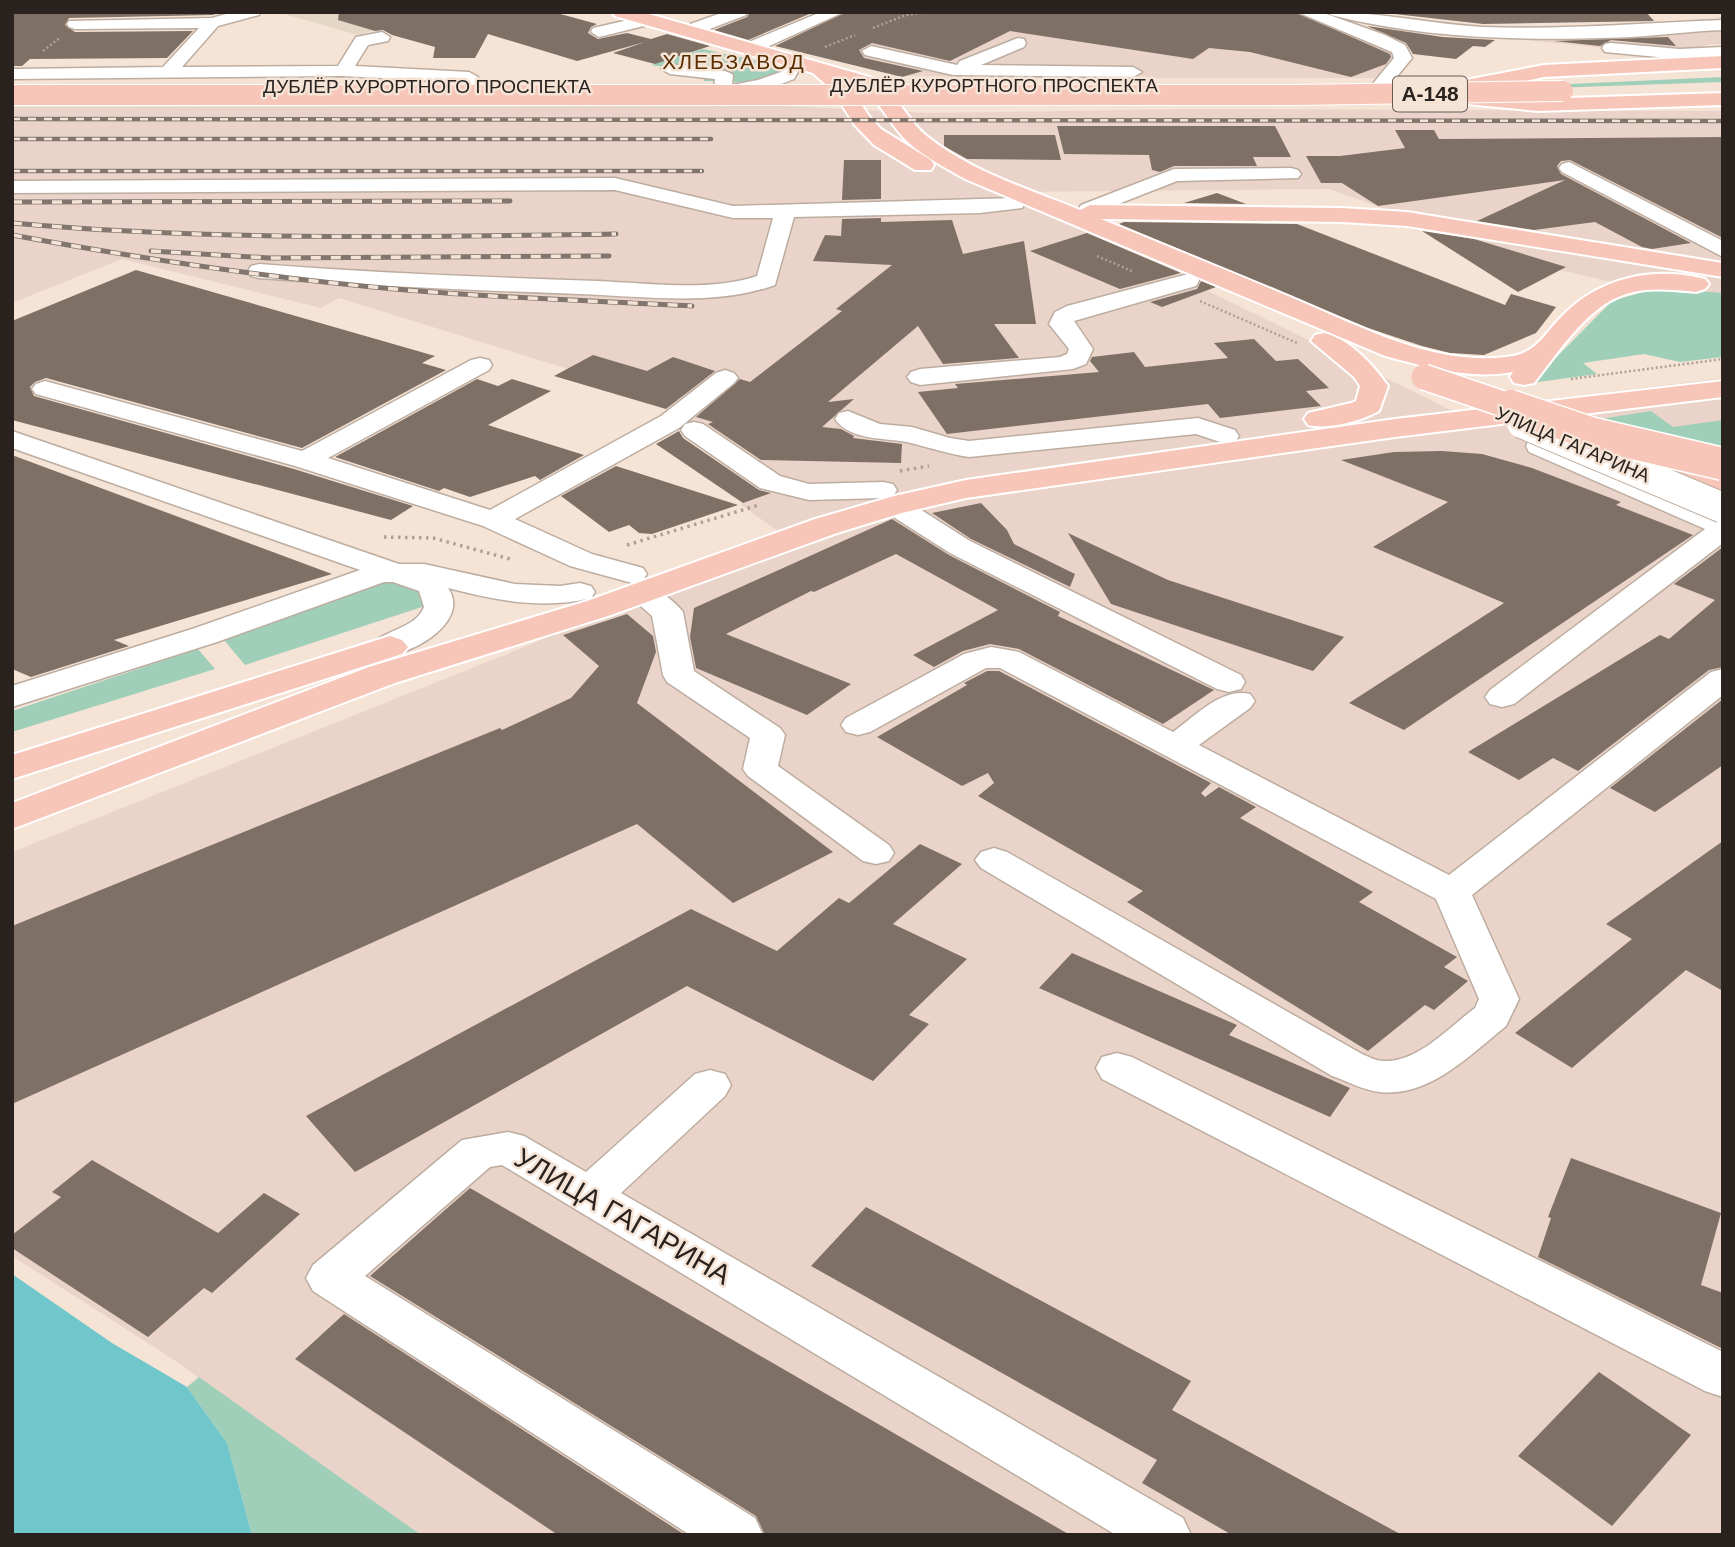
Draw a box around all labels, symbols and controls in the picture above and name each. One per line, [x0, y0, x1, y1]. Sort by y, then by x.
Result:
district label: ХЛЕБЗАВОД [662, 50, 806, 73]
street label: ДУБЛЁР КУРОРТНОГО ПРОСПЕКТА [830, 75, 1158, 96]
street label: ДУБЛЁР КУРОРТНОГО ПРОСПЕКТА [263, 76, 591, 97]
road number: А-148 [1393, 76, 1467, 112]
street label: УЛИЦА ГАГАРИНА [1492, 402, 1653, 487]
street label: УЛИЦА ГАГАРИНА [509, 1142, 737, 1291]

